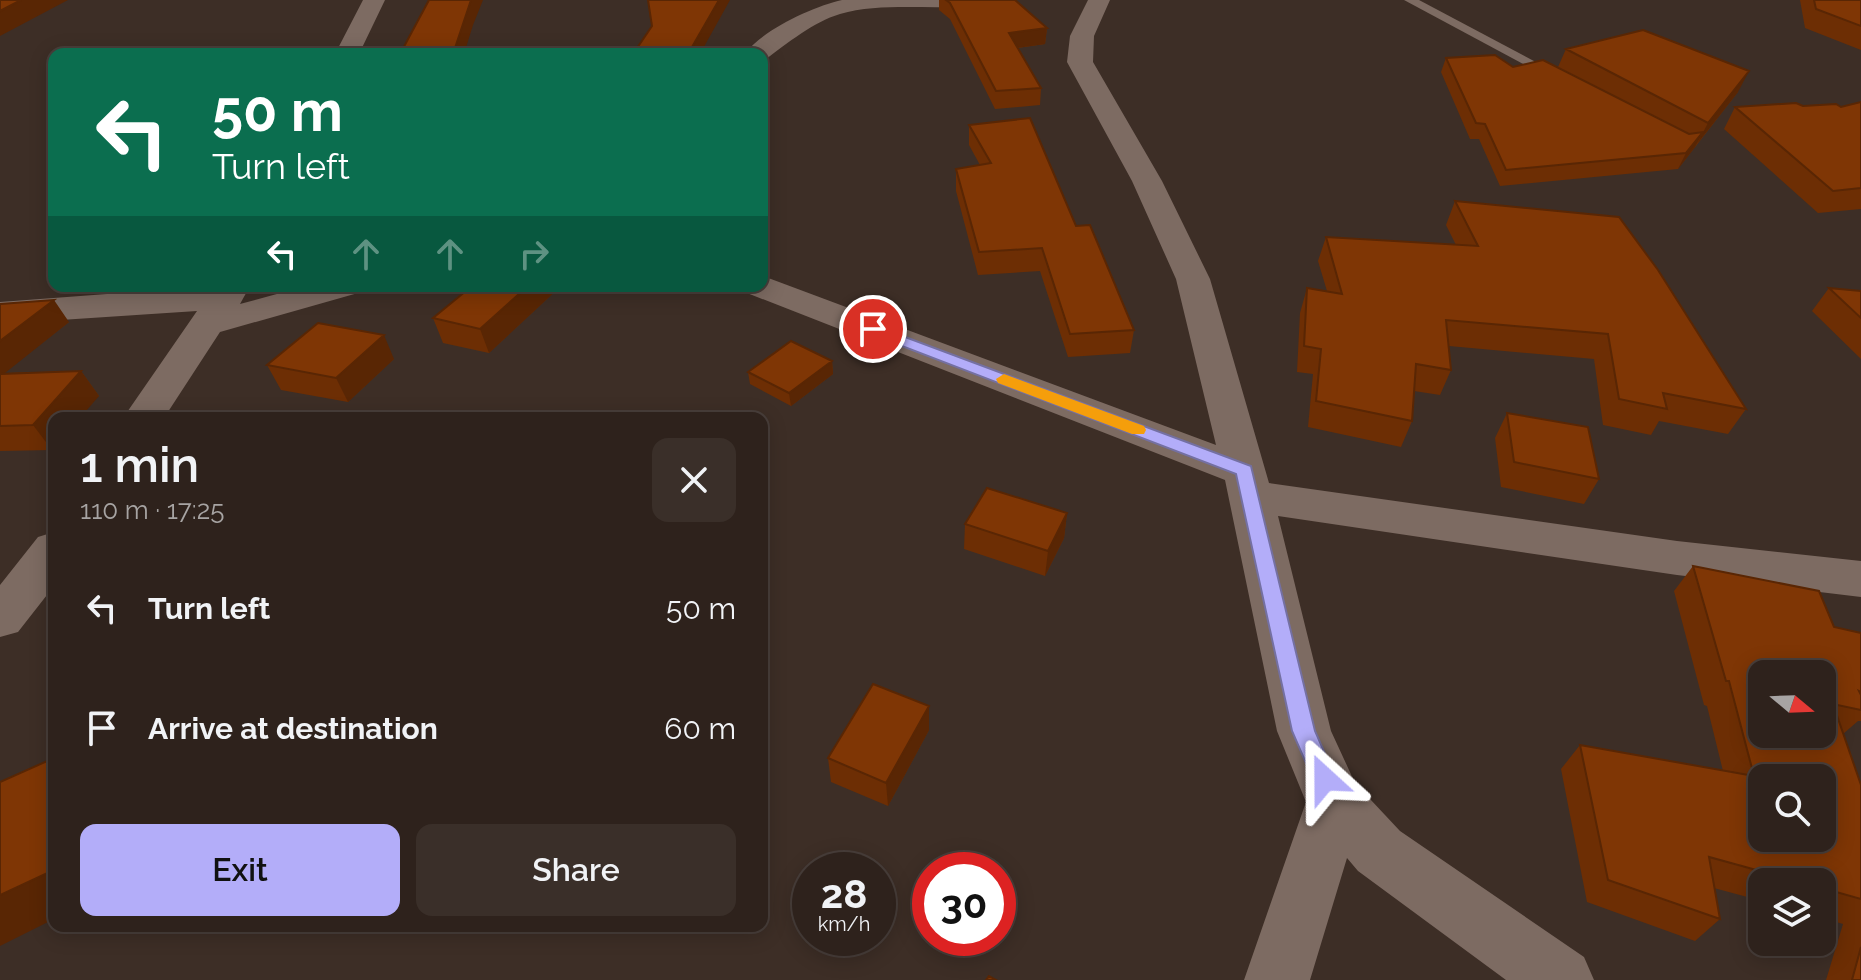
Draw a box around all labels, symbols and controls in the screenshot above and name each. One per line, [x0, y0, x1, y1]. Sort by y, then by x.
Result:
text: 50 m [212, 78, 343, 144]
icon: left [80, 80, 184, 184]
text: Turn left [212, 145, 350, 187]
icon: left [260, 232, 304, 276]
icon: ahead [344, 232, 388, 276]
icon: ahead [428, 232, 472, 276]
icon: right [512, 232, 556, 276]
pin [839, 295, 907, 363]
icon: arrive [851, 307, 895, 351]
text: 1 min [80, 437, 199, 493]
button: close [652, 438, 736, 522]
text: 110 m · 17:25 [80, 495, 224, 525]
icon: left [80, 586, 124, 630]
text: Turn left [148, 591, 270, 626]
text: 50 m [666, 591, 736, 626]
north arrow [1748, 660, 1836, 748]
map controls [1748, 660, 1836, 956]
icon: arrive [80, 706, 124, 750]
text: Arrive at destination [148, 711, 438, 746]
text: 60 m [664, 711, 736, 746]
position arrow [1283, 737, 1367, 821]
button: search [1748, 764, 1836, 852]
button: Exit [80, 824, 400, 916]
button: Share [416, 824, 736, 916]
speed limit sign: 30 [912, 852, 1016, 956]
button: layers [1748, 868, 1836, 956]
text: 28 [821, 870, 867, 917]
text: km/h [818, 912, 870, 936]

